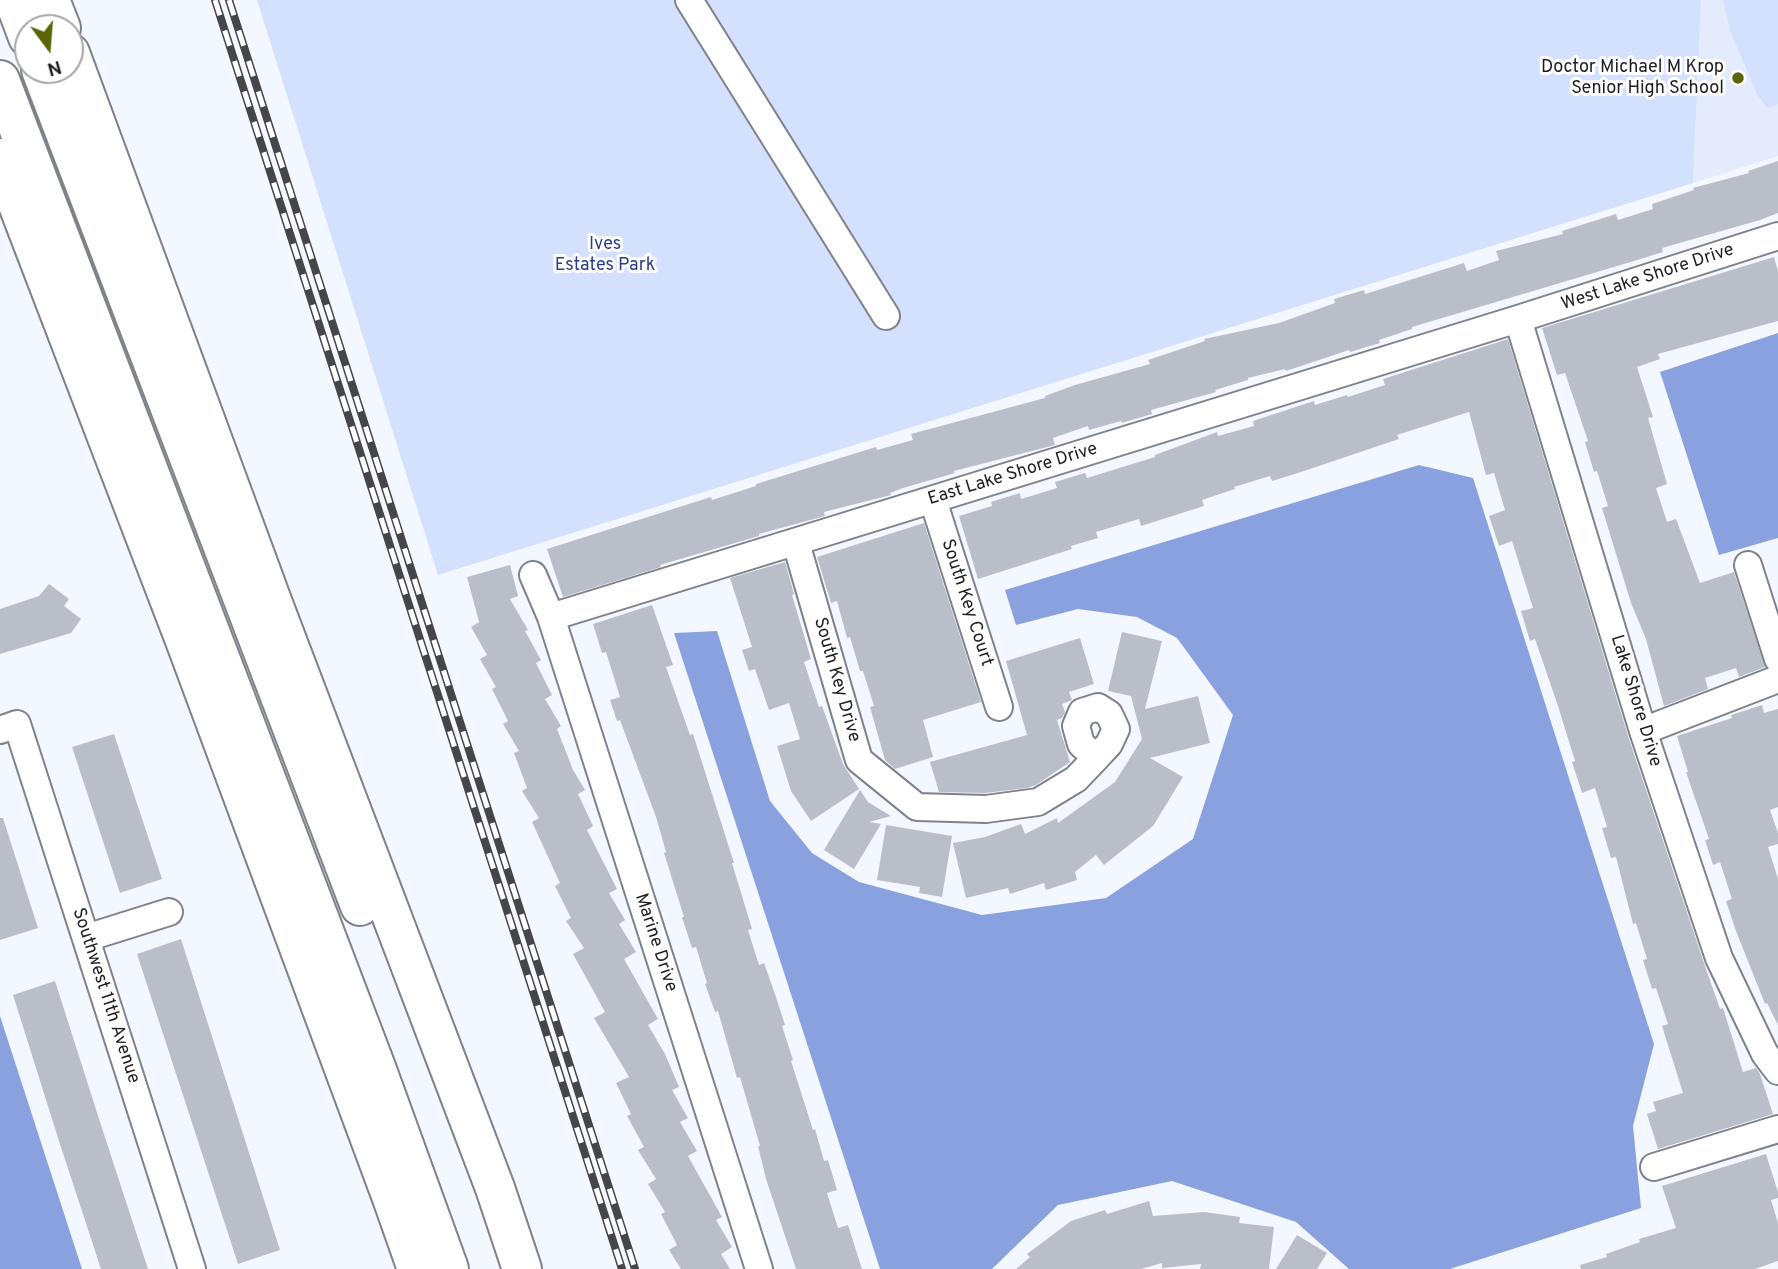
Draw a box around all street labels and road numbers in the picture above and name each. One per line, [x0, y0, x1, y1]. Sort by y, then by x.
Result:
street label: West Lake Shore Drive [1559, 240, 1737, 316]
street label: East Lake Shore Drive [926, 439, 1100, 511]
street label: South Key Court [935, 537, 997, 669]
street label: South Key Drive [808, 615, 864, 745]
street label: Lake Shore Drive [1605, 632, 1665, 770]
street label: Marine Drive [629, 891, 681, 995]
street label: Southwest 11th Avenue [66, 906, 144, 1086]

